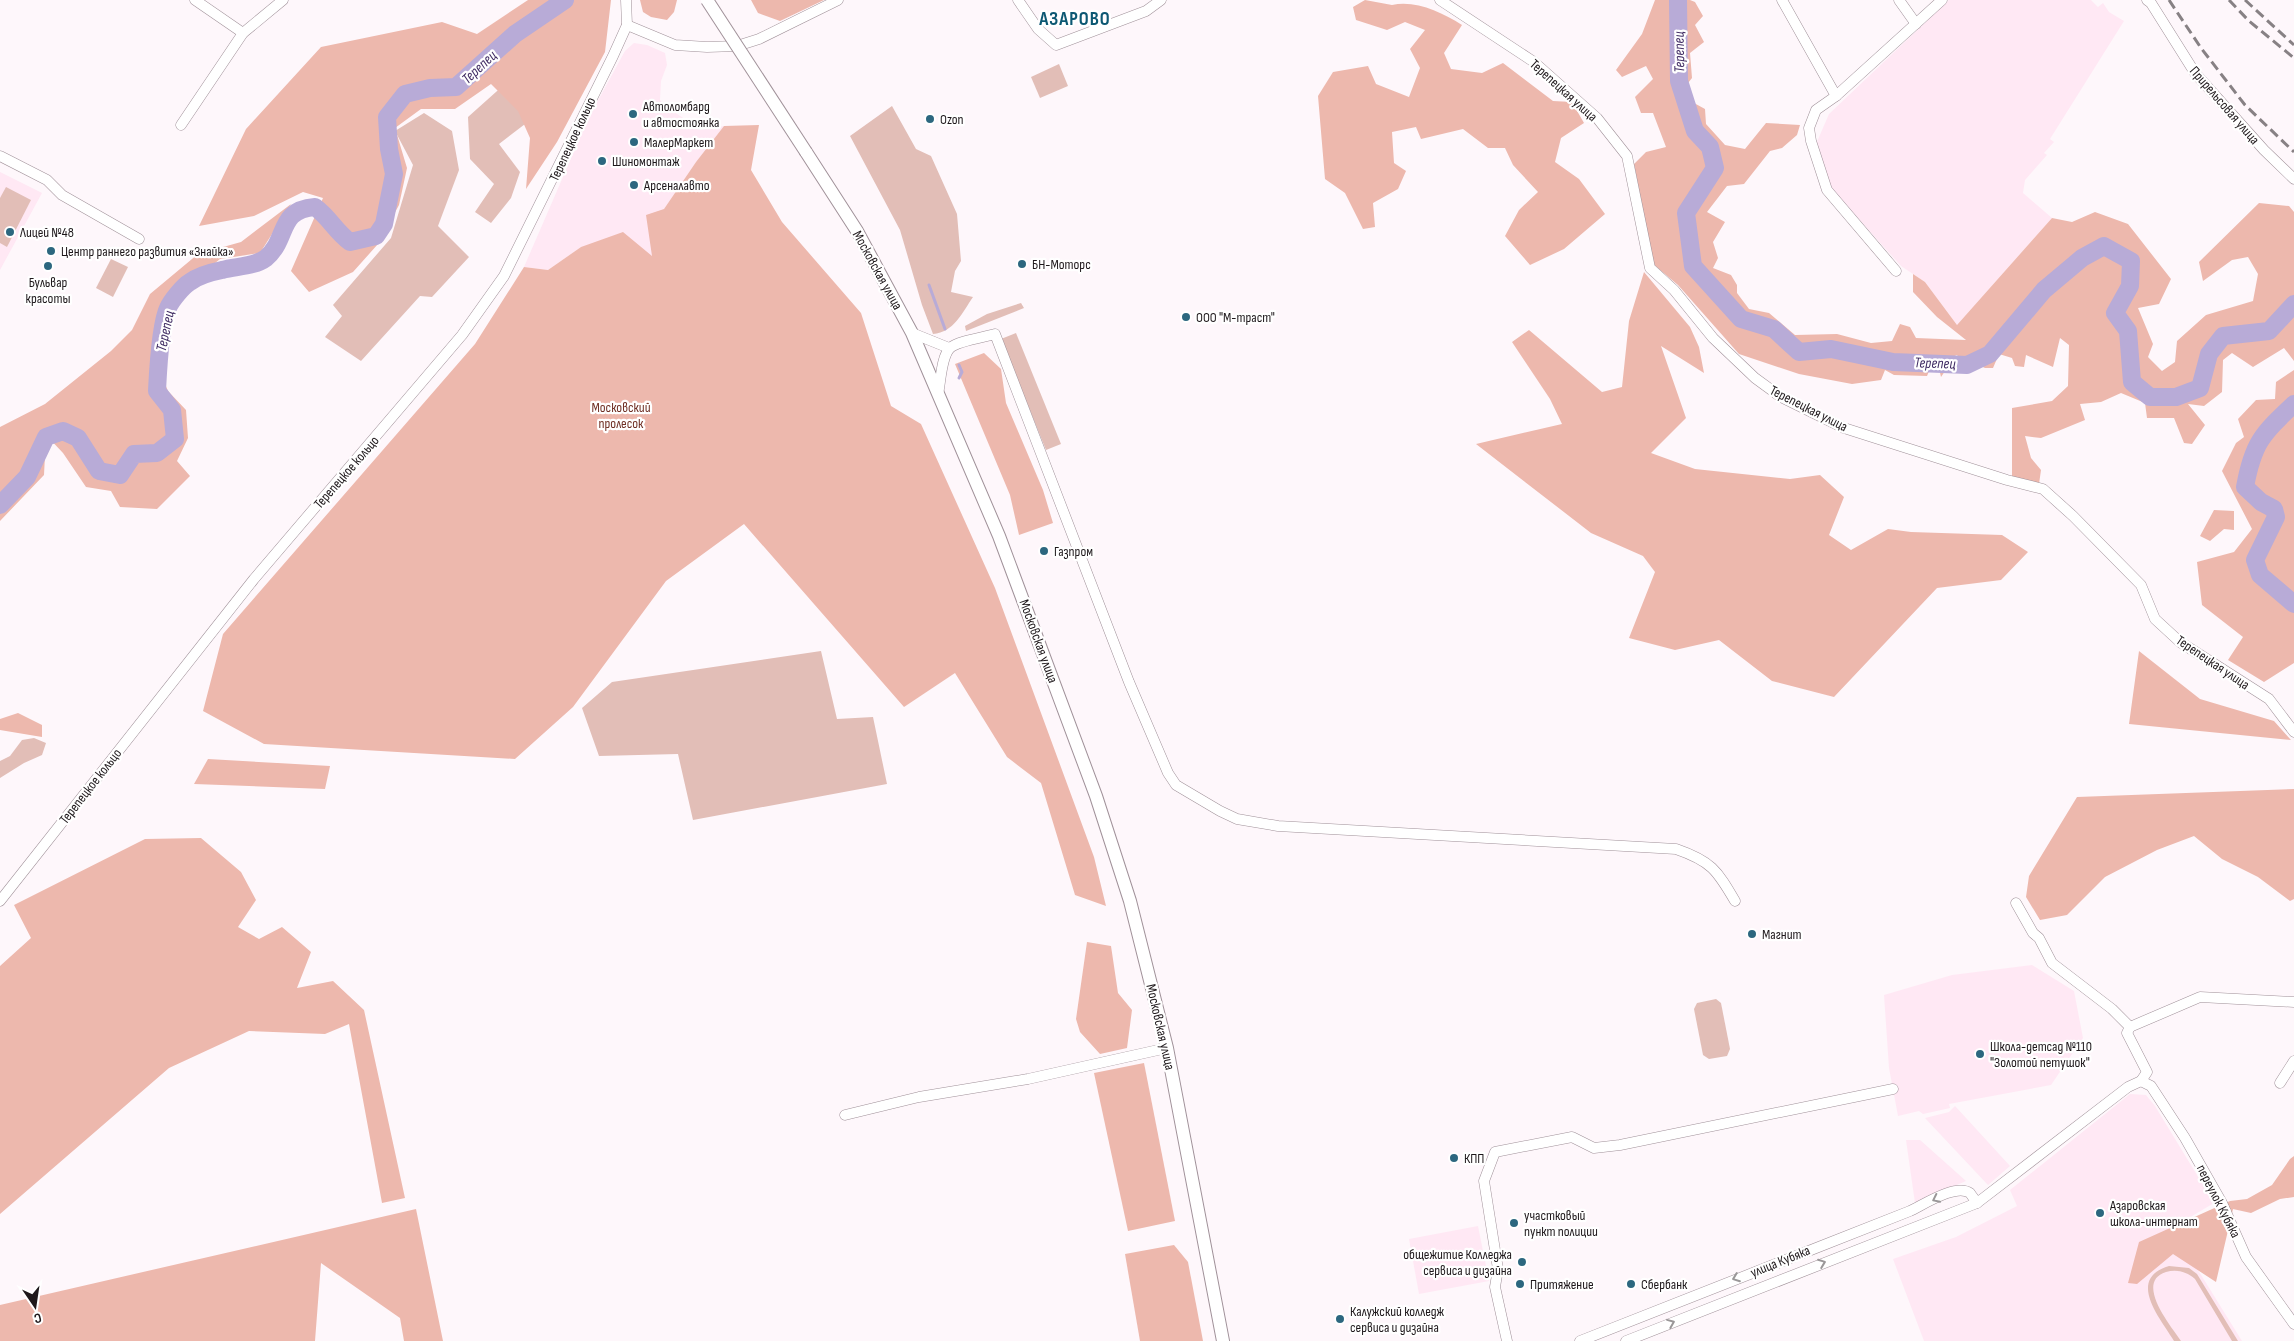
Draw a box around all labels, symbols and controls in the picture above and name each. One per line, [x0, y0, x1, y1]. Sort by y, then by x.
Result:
district label: АЗАРОВО [1038, 8, 1111, 31]
water label: Терепец [1670, 31, 1689, 73]
water label: Терепец [458, 46, 501, 88]
street label: Терепецкая улица [1526, 56, 1601, 125]
street label: Прирельсовая улица [2186, 63, 2263, 148]
street label: Терепецкое кольцо [546, 94, 599, 184]
place label: Автоломбард и автостоянка [642, 98, 719, 131]
marker: Автоломбард и автостоянка [627, 108, 639, 120]
place label: Ozon [940, 111, 964, 128]
marker: Ozon [924, 113, 936, 125]
place label: МалерМаркет [644, 134, 713, 151]
marker: МалерМаркет [628, 136, 640, 148]
place label: Шиномонтаж [612, 153, 680, 170]
marker: Шиномонтаж [596, 155, 608, 167]
place label: Арсеналавто [643, 177, 710, 194]
marker: Арсеналавто [628, 179, 640, 191]
place label: Лицей №48 [19, 224, 74, 241]
marker: Лицей №48 [4, 226, 16, 238]
street label: Московская улица [849, 228, 906, 313]
place label: Центр раннего развития «Знайка» [61, 243, 234, 260]
marker: Центр раннего развития «Знайка» [45, 245, 57, 257]
place label: БН-Моторс [1032, 256, 1091, 273]
marker: БН-Моторс [1016, 258, 1028, 270]
marker: Бульвар красоты [42, 260, 54, 272]
place label: Бульвар красоты [26, 274, 70, 307]
water label: Терепец [152, 308, 179, 353]
place label: ООО "М-траст" [1196, 309, 1275, 326]
marker: ООО "М-траст" [1180, 311, 1192, 323]
water label: Терепец [1914, 353, 1957, 374]
street label: Терепецкая улица [1767, 382, 1850, 435]
park label: Московский пролесок [591, 399, 651, 432]
street label: Терепецкое кольцо [310, 432, 383, 512]
place label: Газпром [1054, 543, 1093, 560]
marker: Газпром [1038, 545, 1050, 557]
street label: Московская улица [1016, 597, 1062, 685]
street label: Терепецкая улица [2173, 632, 2253, 693]
street label: Терепецкое кольцо [56, 745, 125, 827]
place label: Магнит [1762, 926, 1802, 943]
marker: Магнит [1746, 928, 1758, 940]
street label: Московская улица [1142, 982, 1179, 1072]
place label: Школа-детсад №110 "Золотой петушок" [1990, 1038, 2092, 1071]
marker: Школа-детсад №110 "Золотой петушок" [1974, 1048, 1986, 1060]
place label: КПП [1464, 1150, 1484, 1167]
marker: КПП [1448, 1152, 1460, 1164]
street label: переулок Кубяка [2193, 1162, 2244, 1241]
one-way arrow [1932, 1192, 1941, 1202]
place label: Азаровская школа-интернат [2109, 1197, 2198, 1230]
place label: участковый пункт полиции [1524, 1207, 1598, 1240]
marker: Азаровская школа-интернат [2094, 1207, 2106, 1219]
marker: участковый пункт полиции [1508, 1217, 1520, 1229]
street label: улица Кубяка [1748, 1242, 1813, 1281]
place label: общежитие Колледжа сервиса и дизайна [1403, 1246, 1512, 1279]
marker: общежитие Колледжа сервиса и дизайна [1516, 1256, 1528, 1268]
one-way arrow [1817, 1258, 1826, 1269]
one-way arrow [1732, 1272, 1741, 1282]
place label: Притяжение [1530, 1276, 1594, 1293]
place label: Сбербанк [1641, 1276, 1688, 1293]
marker: Притяжение [1514, 1278, 1526, 1290]
marker: Сбербанк [1625, 1278, 1637, 1290]
north arrow [10, 1281, 60, 1331]
place label: Калужский колледж сервиса и дизайна [1350, 1303, 1445, 1336]
text: С [32, 1309, 43, 1327]
marker: Калужский колледж сервиса и дизайна [1334, 1313, 1346, 1325]
one-way arrow [1666, 1318, 1675, 1329]

